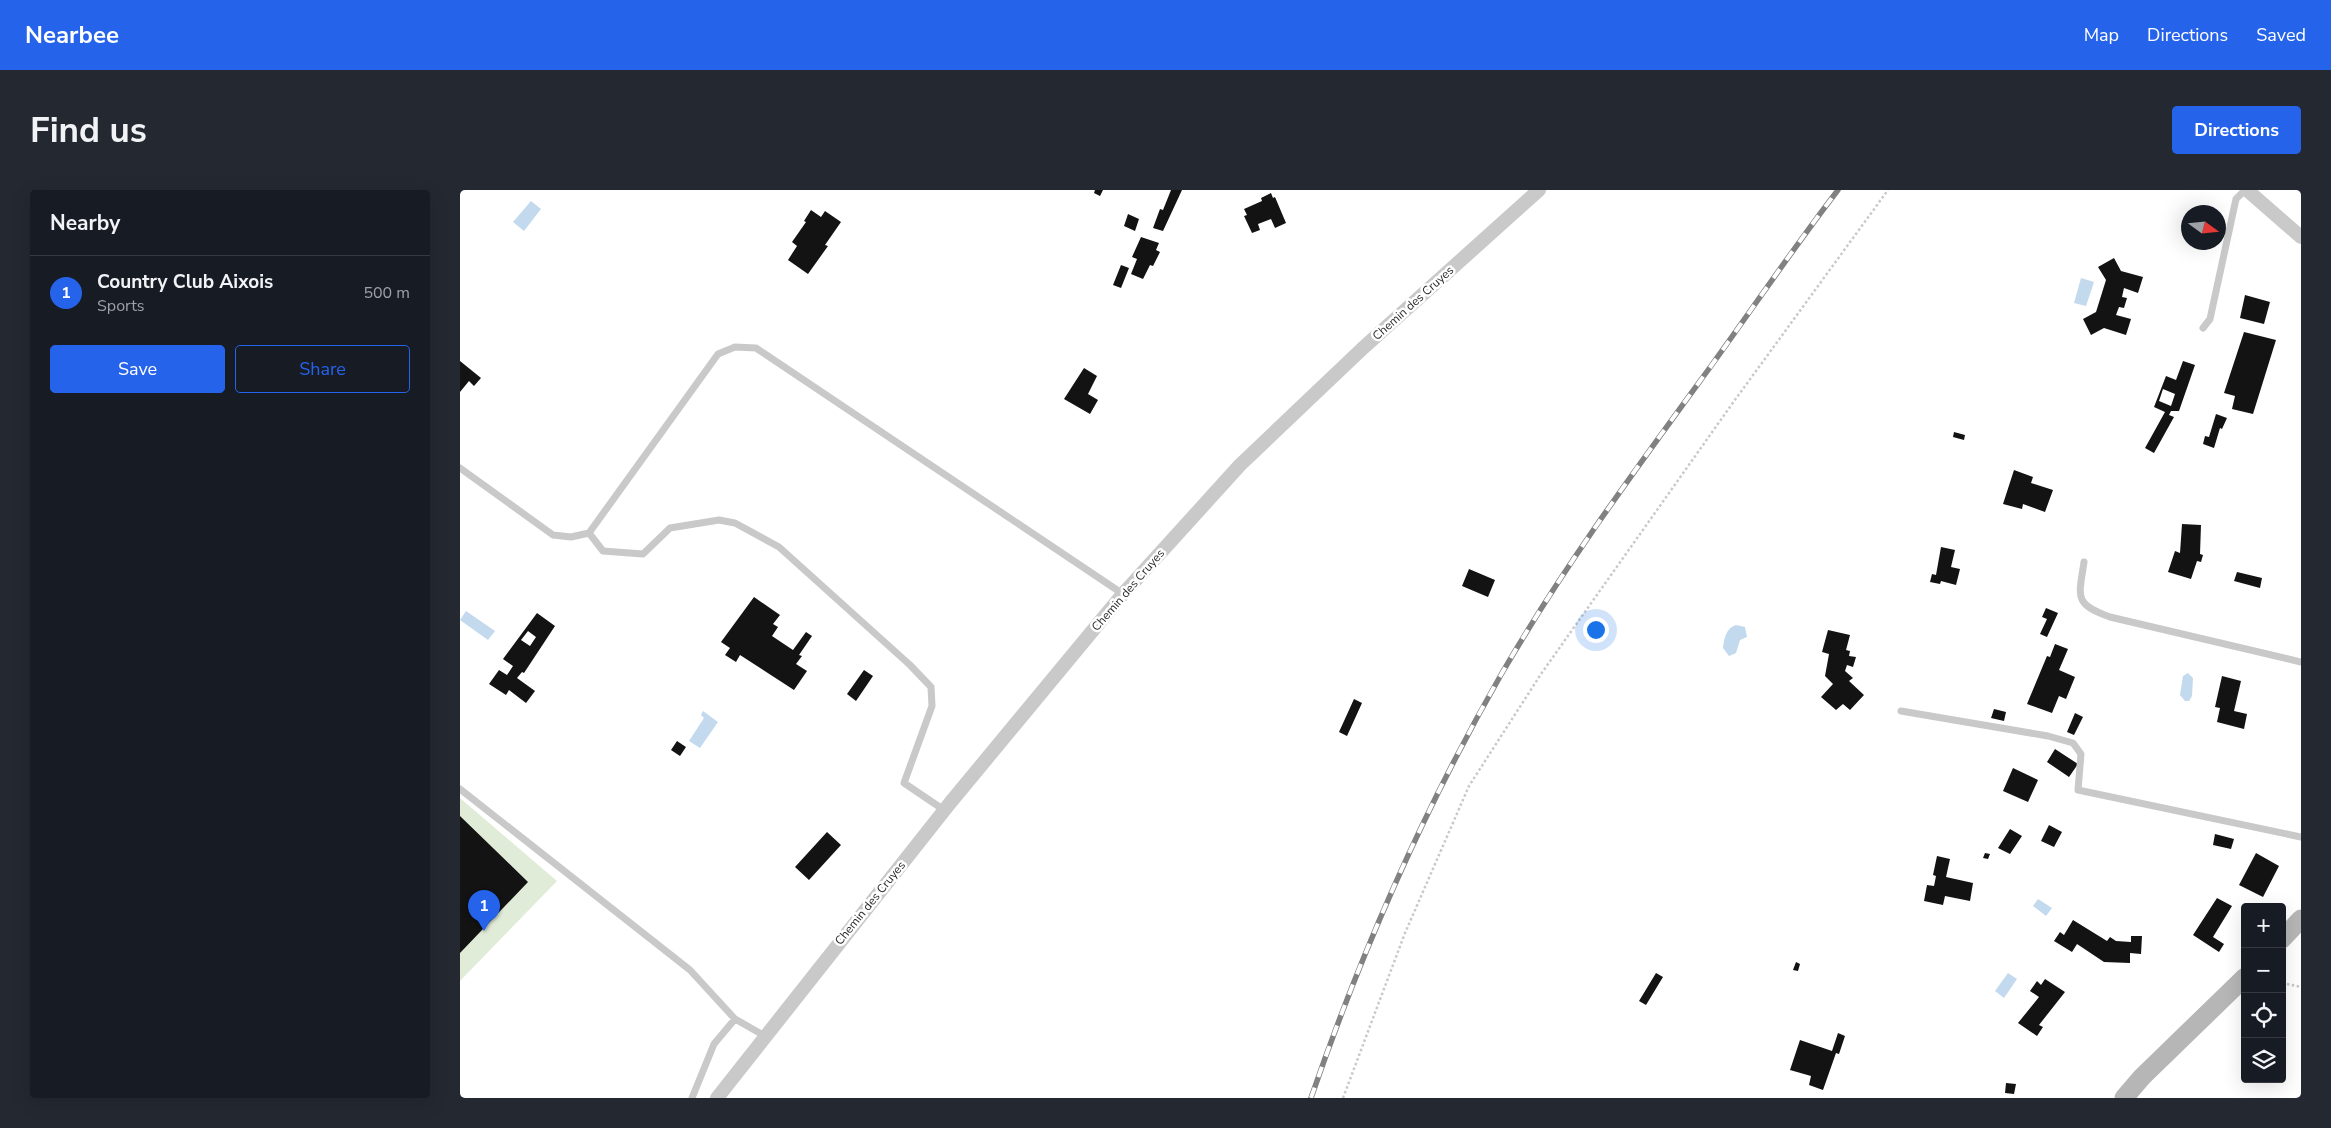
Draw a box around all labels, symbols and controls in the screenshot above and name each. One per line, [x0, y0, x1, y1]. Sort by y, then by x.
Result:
text: Nearbee [25, 19, 119, 51]
text: Map [2084, 23, 2119, 47]
text: Directions [2147, 23, 2228, 47]
text: Saved [2256, 23, 2306, 47]
button: Directions [2172, 106, 2301, 154]
text: Find us [30, 107, 147, 154]
north arrow [2181, 205, 2226, 250]
text: Nearby [50, 209, 120, 237]
street label: Chemin des Cruyes [1369, 262, 1457, 344]
text: Country Club Aixois [97, 269, 273, 295]
text: 1 [61, 282, 71, 304]
text: 500 m [363, 282, 410, 304]
text: Sports [97, 295, 145, 317]
button: Save [50, 345, 225, 393]
button: Share [235, 345, 410, 393]
street label: Chemin des Cruyes [1088, 545, 1168, 634]
your location [1583, 617, 1609, 643]
street label: Chemin des Cruyes [831, 857, 909, 948]
pin: 1 [468, 890, 500, 931]
map controls [2241, 903, 2286, 1083]
button: + [2241, 903, 2286, 948]
button: − [2241, 948, 2286, 993]
button: locate [2241, 993, 2286, 1038]
button: layers [2241, 1038, 2286, 1083]

